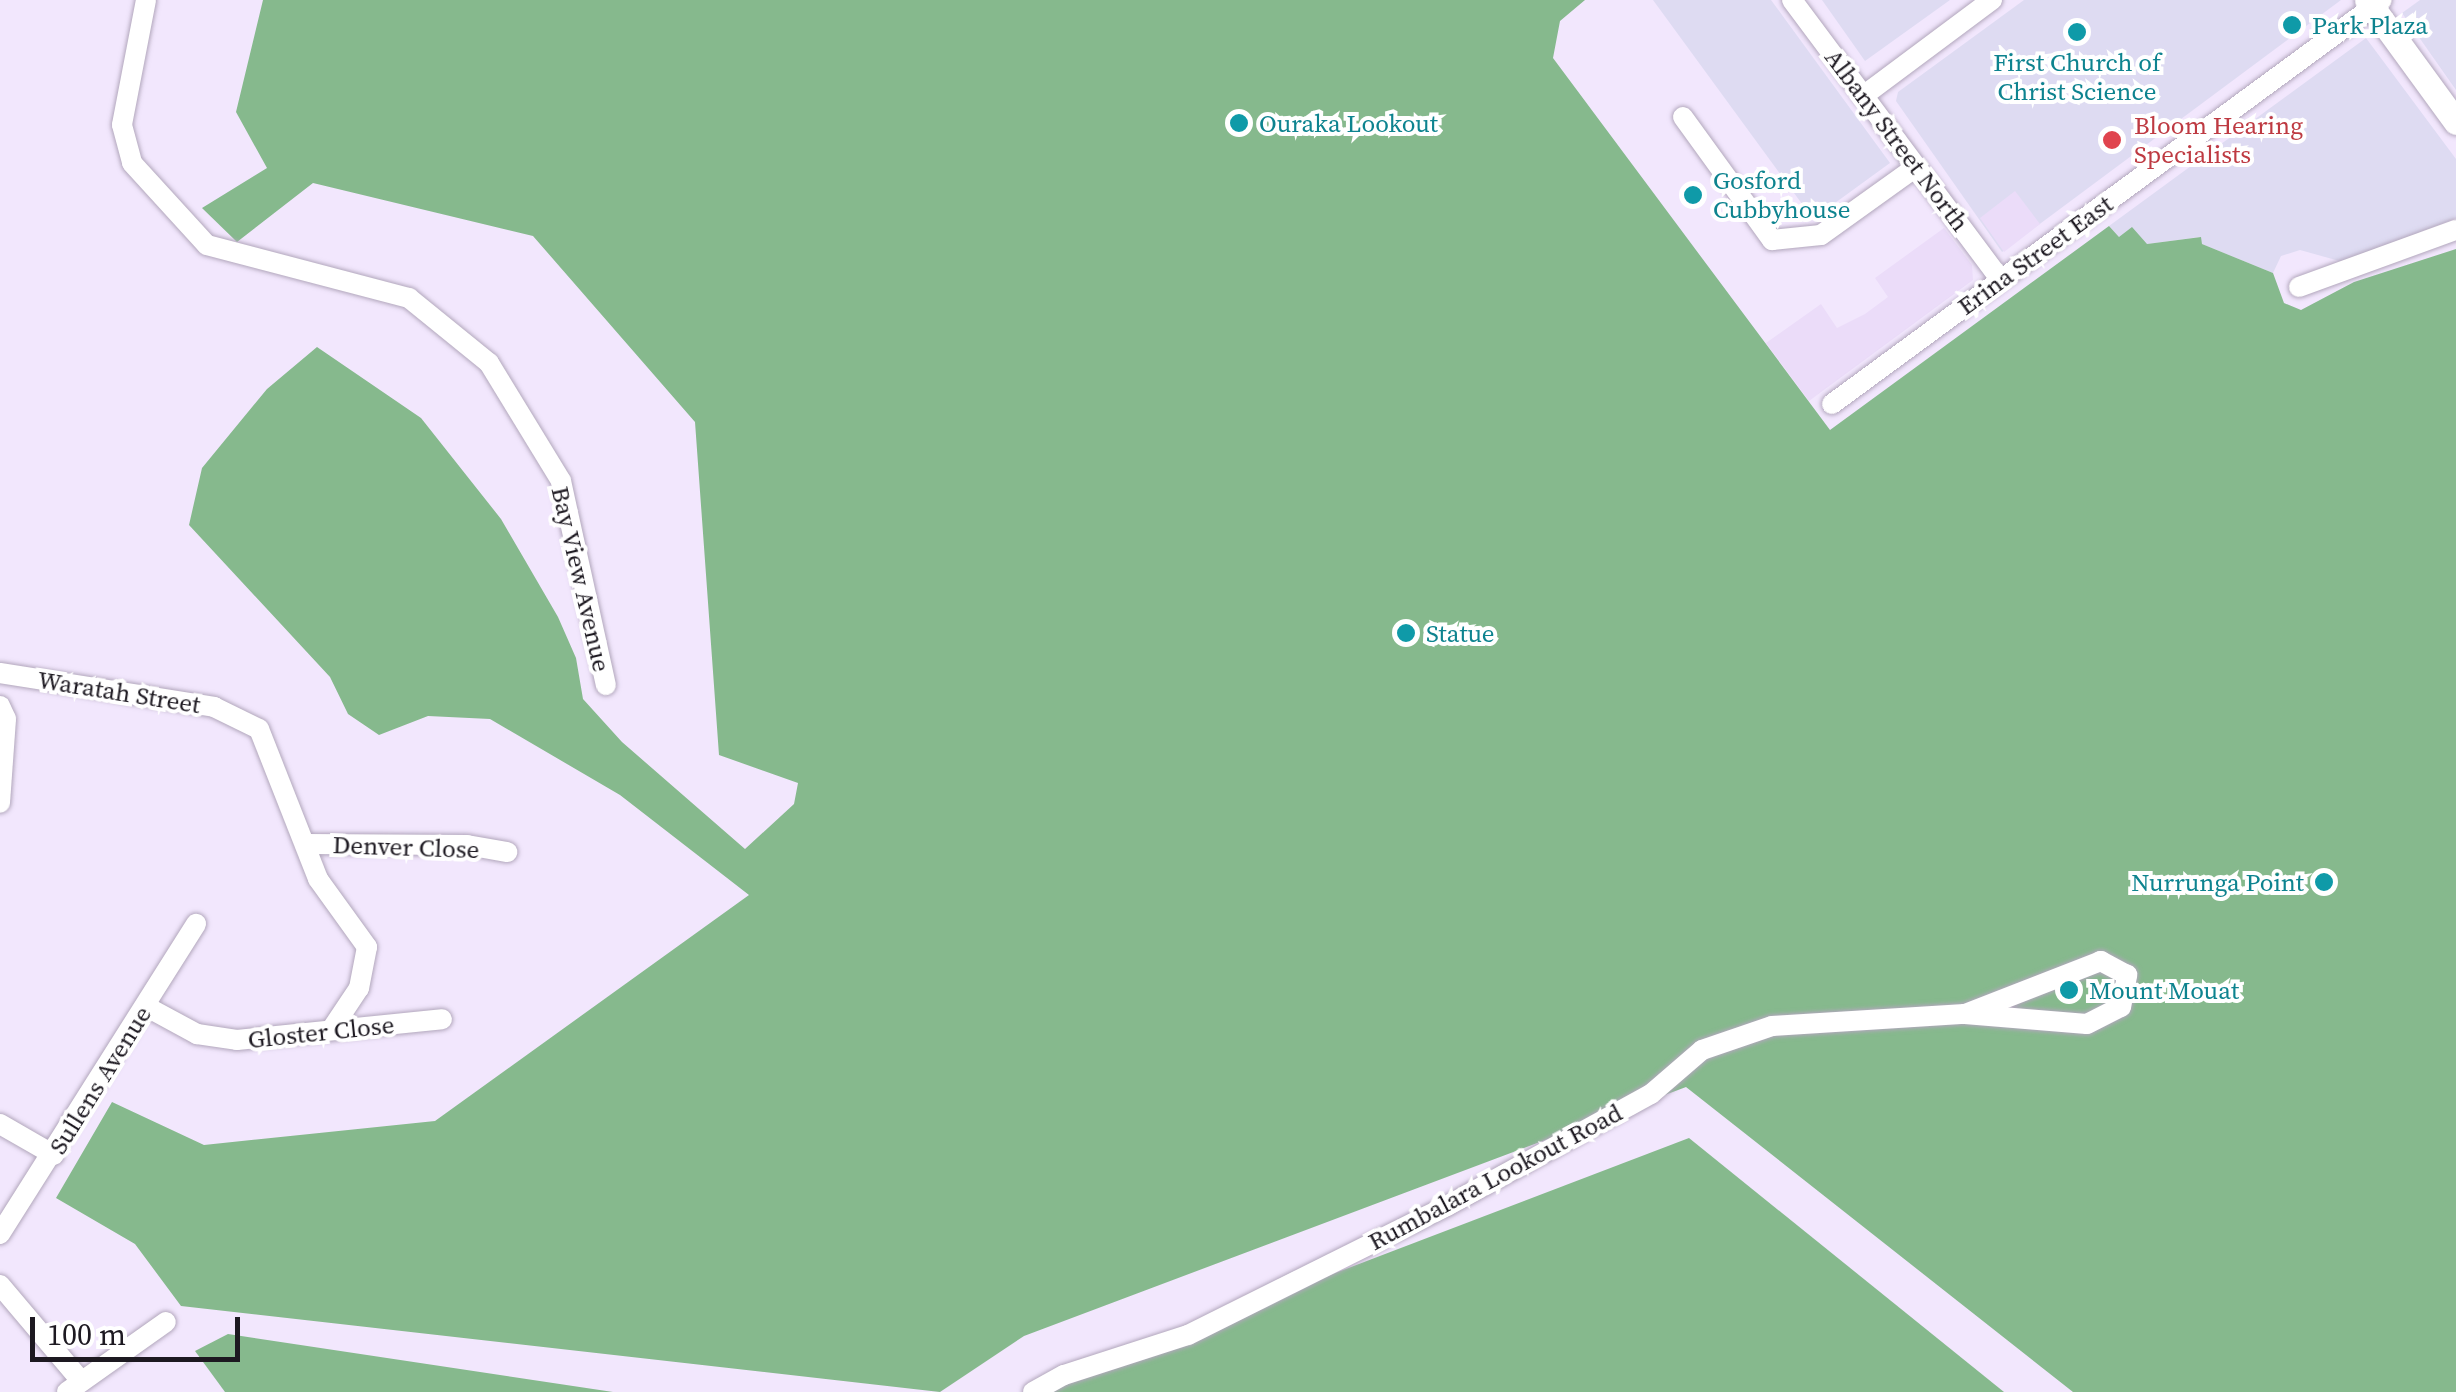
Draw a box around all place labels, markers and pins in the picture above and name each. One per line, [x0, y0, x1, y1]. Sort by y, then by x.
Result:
place label: Park Plaza [2312, 10, 2428, 40]
marker: Park Plaza [2281, 14, 2303, 36]
marker: First Church of Christ Science [2066, 21, 2088, 43]
place label: First Church of Christ Science [1993, 48, 2161, 107]
place label: Ouraka Lookout [1259, 108, 1438, 138]
place label: Bloom Hearing Specialists [2134, 111, 2303, 170]
marker: Ouraka Lookout [1228, 112, 1250, 134]
marker: Bloom Hearing Specialists [2099, 127, 2125, 153]
place label: Gosford Cubbyhouse [1713, 166, 1850, 225]
marker: Gosford Cubbyhouse [1682, 184, 1704, 206]
place label: Statue [1426, 618, 1495, 648]
marker: Statue [1395, 622, 1417, 644]
place label: Nurrunga Point [2131, 867, 2304, 897]
marker: Nurrunga Point [2313, 871, 2335, 893]
place label: Mount Mouat [2089, 975, 2239, 1005]
marker: Mount Mouat [2058, 979, 2080, 1001]

